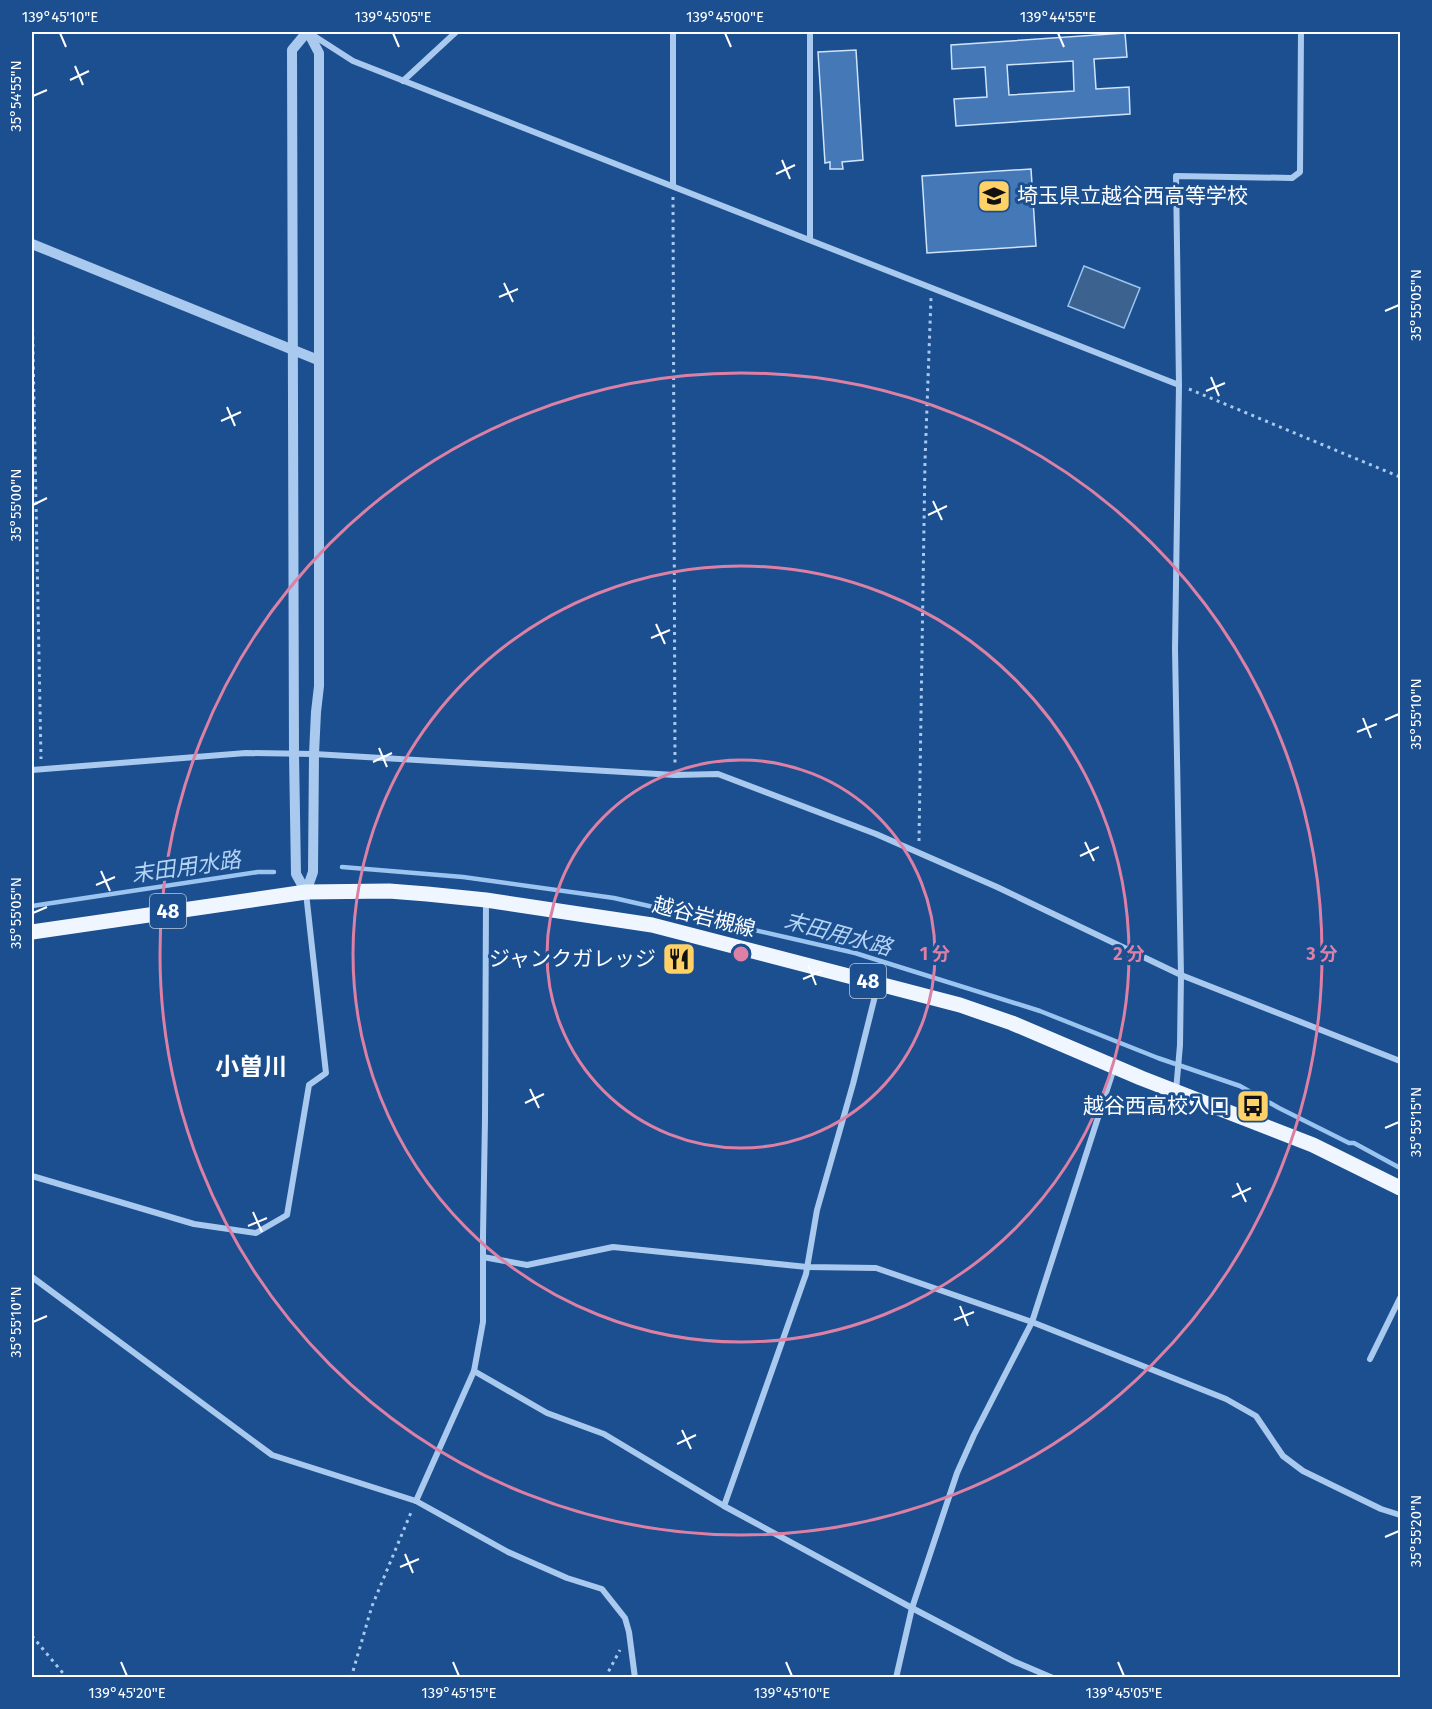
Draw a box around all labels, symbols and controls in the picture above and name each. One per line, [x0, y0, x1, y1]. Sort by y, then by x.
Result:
text: 139°45'10"E [22, 8, 98, 26]
text: 139°45'05"E [355, 8, 432, 26]
text: 139°45'00"E [686, 8, 764, 26]
text: 139°44'55"E [1020, 8, 1096, 26]
text: 35°54'55"N [7, 60, 25, 132]
school or university icon: 埼玉県立越谷西高等学校 [976, 178, 1012, 214]
place label: 埼玉県立越谷西高等学校 [1017, 183, 1248, 209]
text: 35°55'05"N [1407, 269, 1425, 341]
text: 35°55'00"N [7, 468, 25, 542]
text: 35°55'10"N [1407, 678, 1425, 750]
water label: 末田用水路 [130, 846, 244, 888]
text: 35°55'05"N [7, 877, 25, 949]
street label: 越谷岩槻線 [650, 892, 758, 942]
road number: 48 [150, 894, 186, 928]
water label: 末田用水路 [781, 907, 897, 962]
restaurant icon: ジャンクガレッジ [661, 941, 697, 977]
text: 1 分 [920, 943, 950, 965]
text: 2 分 [1113, 943, 1145, 965]
text: 3 分 [1305, 943, 1338, 965]
centre of rings [731, 944, 751, 964]
place label: ジャンクガレッジ [489, 946, 656, 972]
road number: 48 [850, 964, 886, 998]
district label: 小曽川 [215, 1053, 287, 1081]
text: 35°55'15"N [1407, 1087, 1425, 1157]
bus stop icon: 越谷西高校入口 [1235, 1088, 1271, 1124]
place label: 越谷西高校入口 [1083, 1093, 1230, 1119]
text: 35°55'10"N [7, 1286, 25, 1358]
text: 35°55'20"N [1407, 1495, 1425, 1567]
text: 139°45'20"E [88, 1684, 166, 1702]
text: 139°45'15"E [421, 1684, 497, 1702]
text: 139°45'10"E [754, 1684, 830, 1702]
text: 139°45'05"E [1086, 1684, 1163, 1702]

